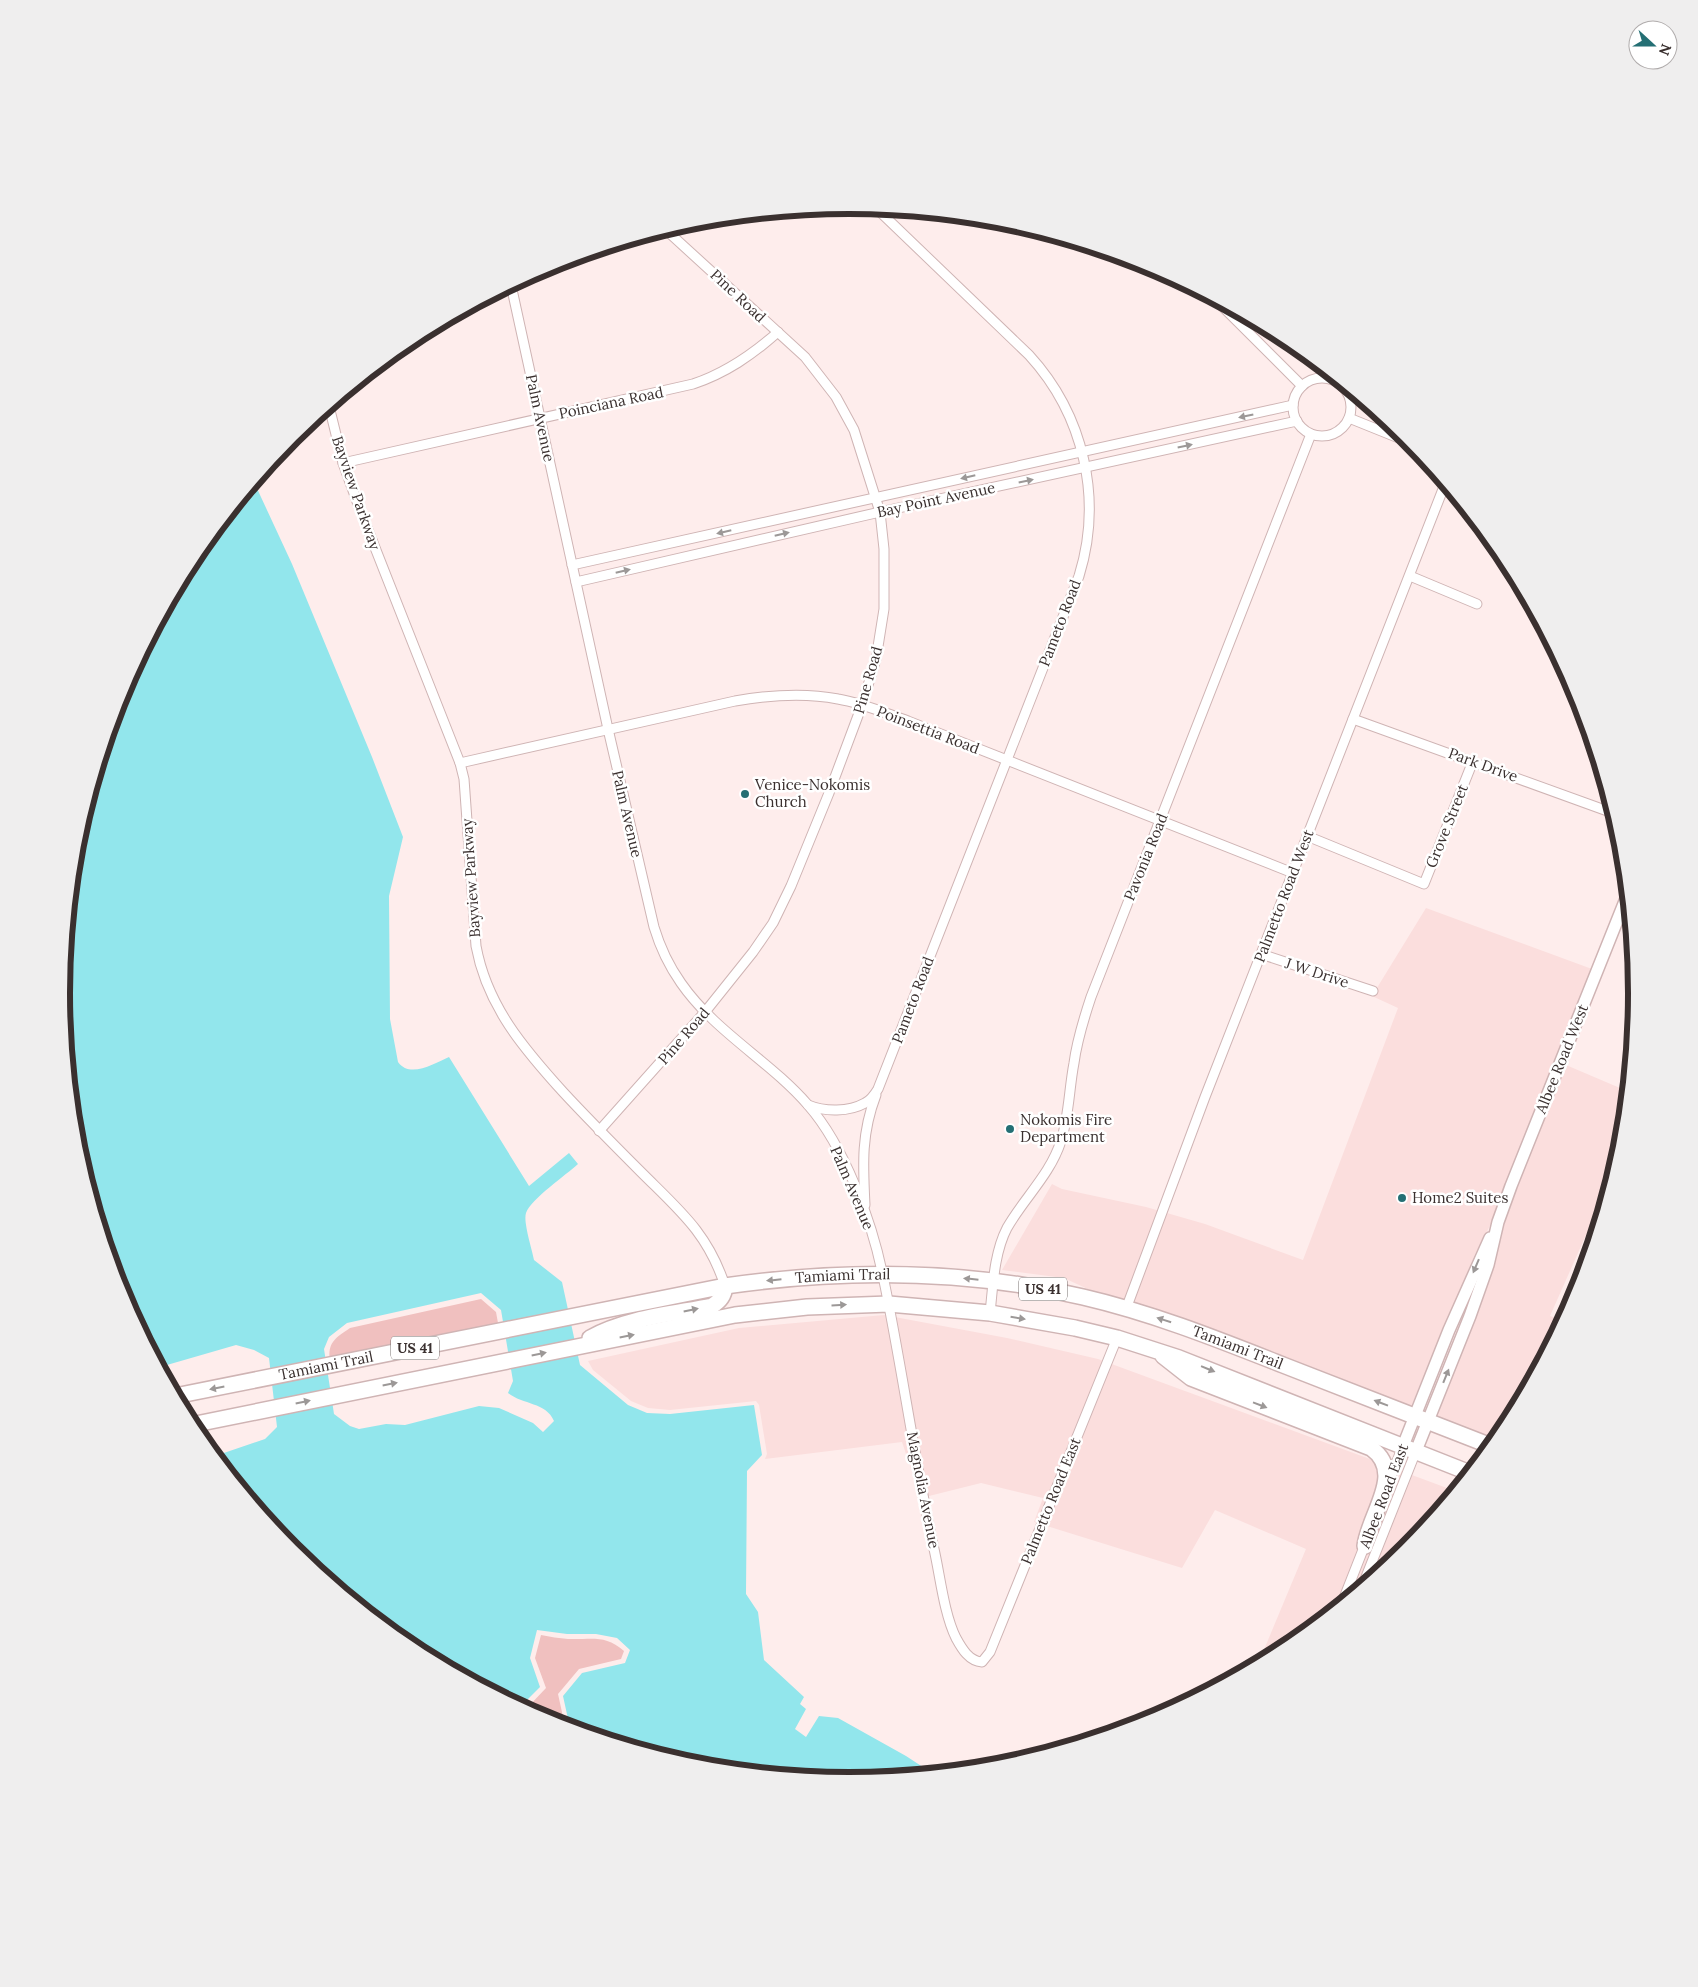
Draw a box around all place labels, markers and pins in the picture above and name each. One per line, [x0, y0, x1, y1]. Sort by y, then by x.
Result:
place label: Venice-Nokomis Church [754, 775, 870, 811]
marker: Venice-Nokomis Church [739, 788, 751, 800]
place label: Nokomis Fire Department [1020, 1110, 1112, 1146]
marker: Nokomis Fire Department [1004, 1123, 1016, 1135]
place label: Home2 Suites [1412, 1188, 1508, 1207]
marker: Home2 Suites [1396, 1192, 1408, 1204]

